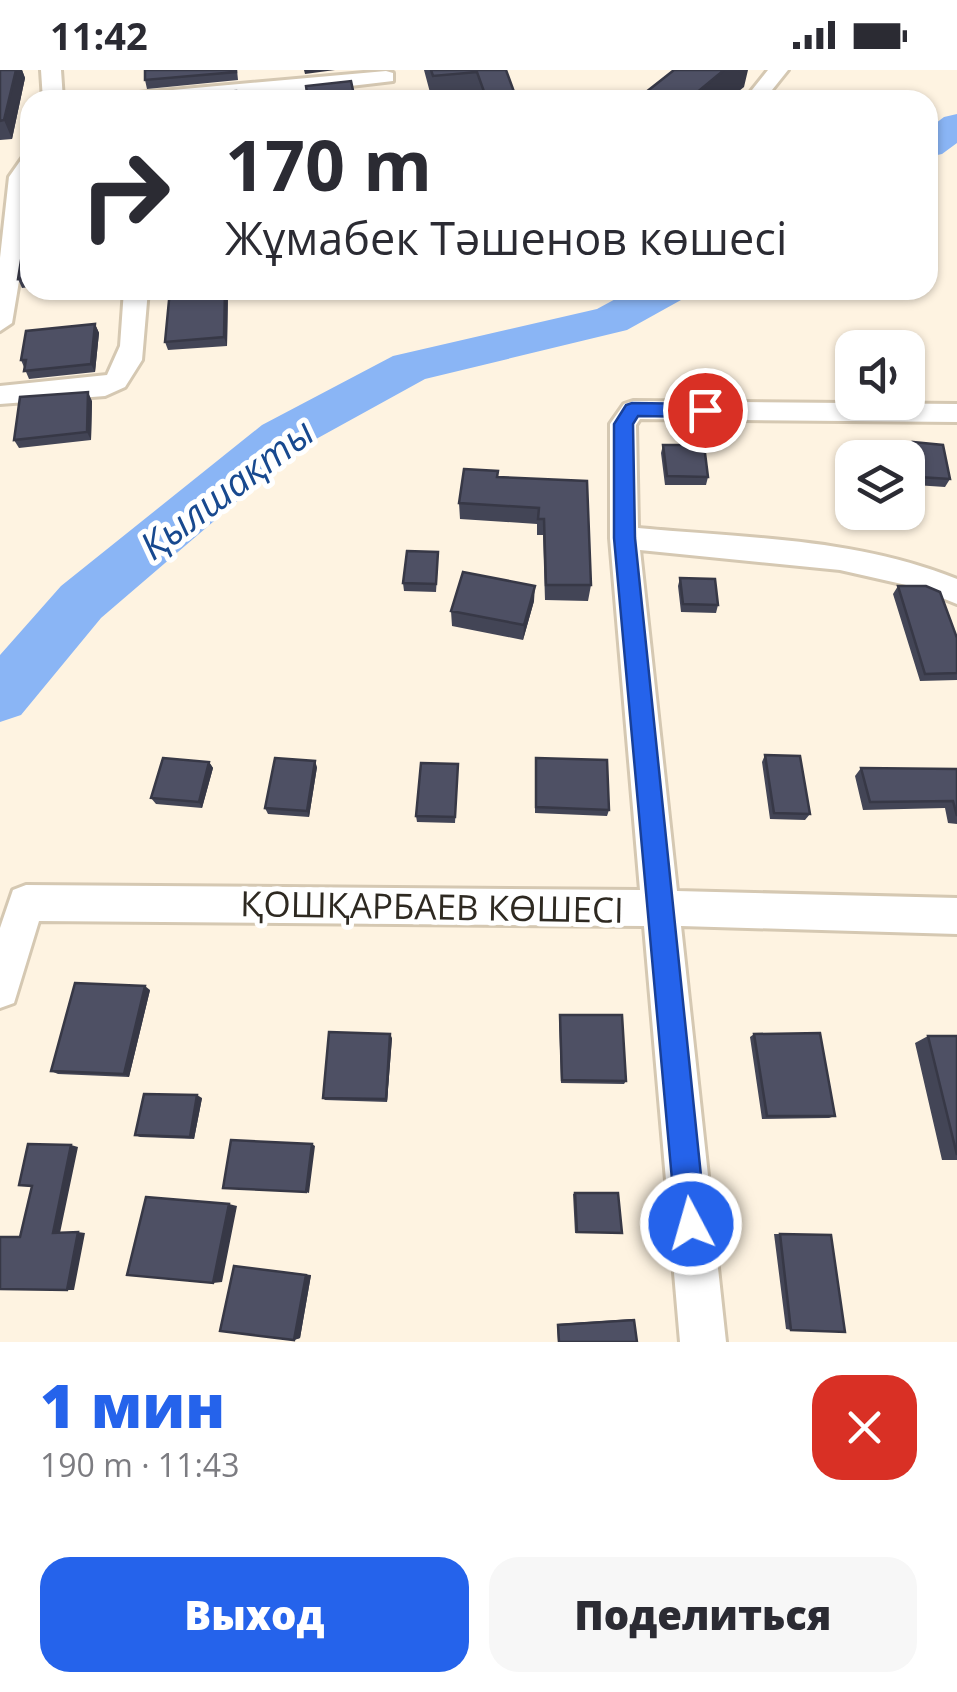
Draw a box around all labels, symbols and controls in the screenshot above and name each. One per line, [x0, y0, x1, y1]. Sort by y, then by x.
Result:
text: 11:42 [50, 9, 148, 61]
text: 170 m [225, 116, 432, 212]
icon: right [60, 130, 190, 260]
text: Жұмабек Тәшенов көшесі [225, 207, 787, 268]
map controls [835, 330, 925, 530]
button: sound [835, 330, 925, 420]
pin [663, 368, 748, 453]
icon: arrive [678, 383, 733, 438]
water label: Қылшақты [128, 405, 324, 571]
button: layers [835, 440, 925, 530]
street label: ҚОШҚАРБАЕВ КӨШЕСІ [240, 879, 624, 933]
position arrow [639, 1172, 743, 1276]
text: 1 мин [40, 1364, 225, 1446]
button: close [812, 1375, 917, 1480]
text: 190 m · 11:43 [40, 1443, 239, 1486]
button: Выход [40, 1557, 469, 1672]
button: Поделиться [489, 1557, 917, 1672]

